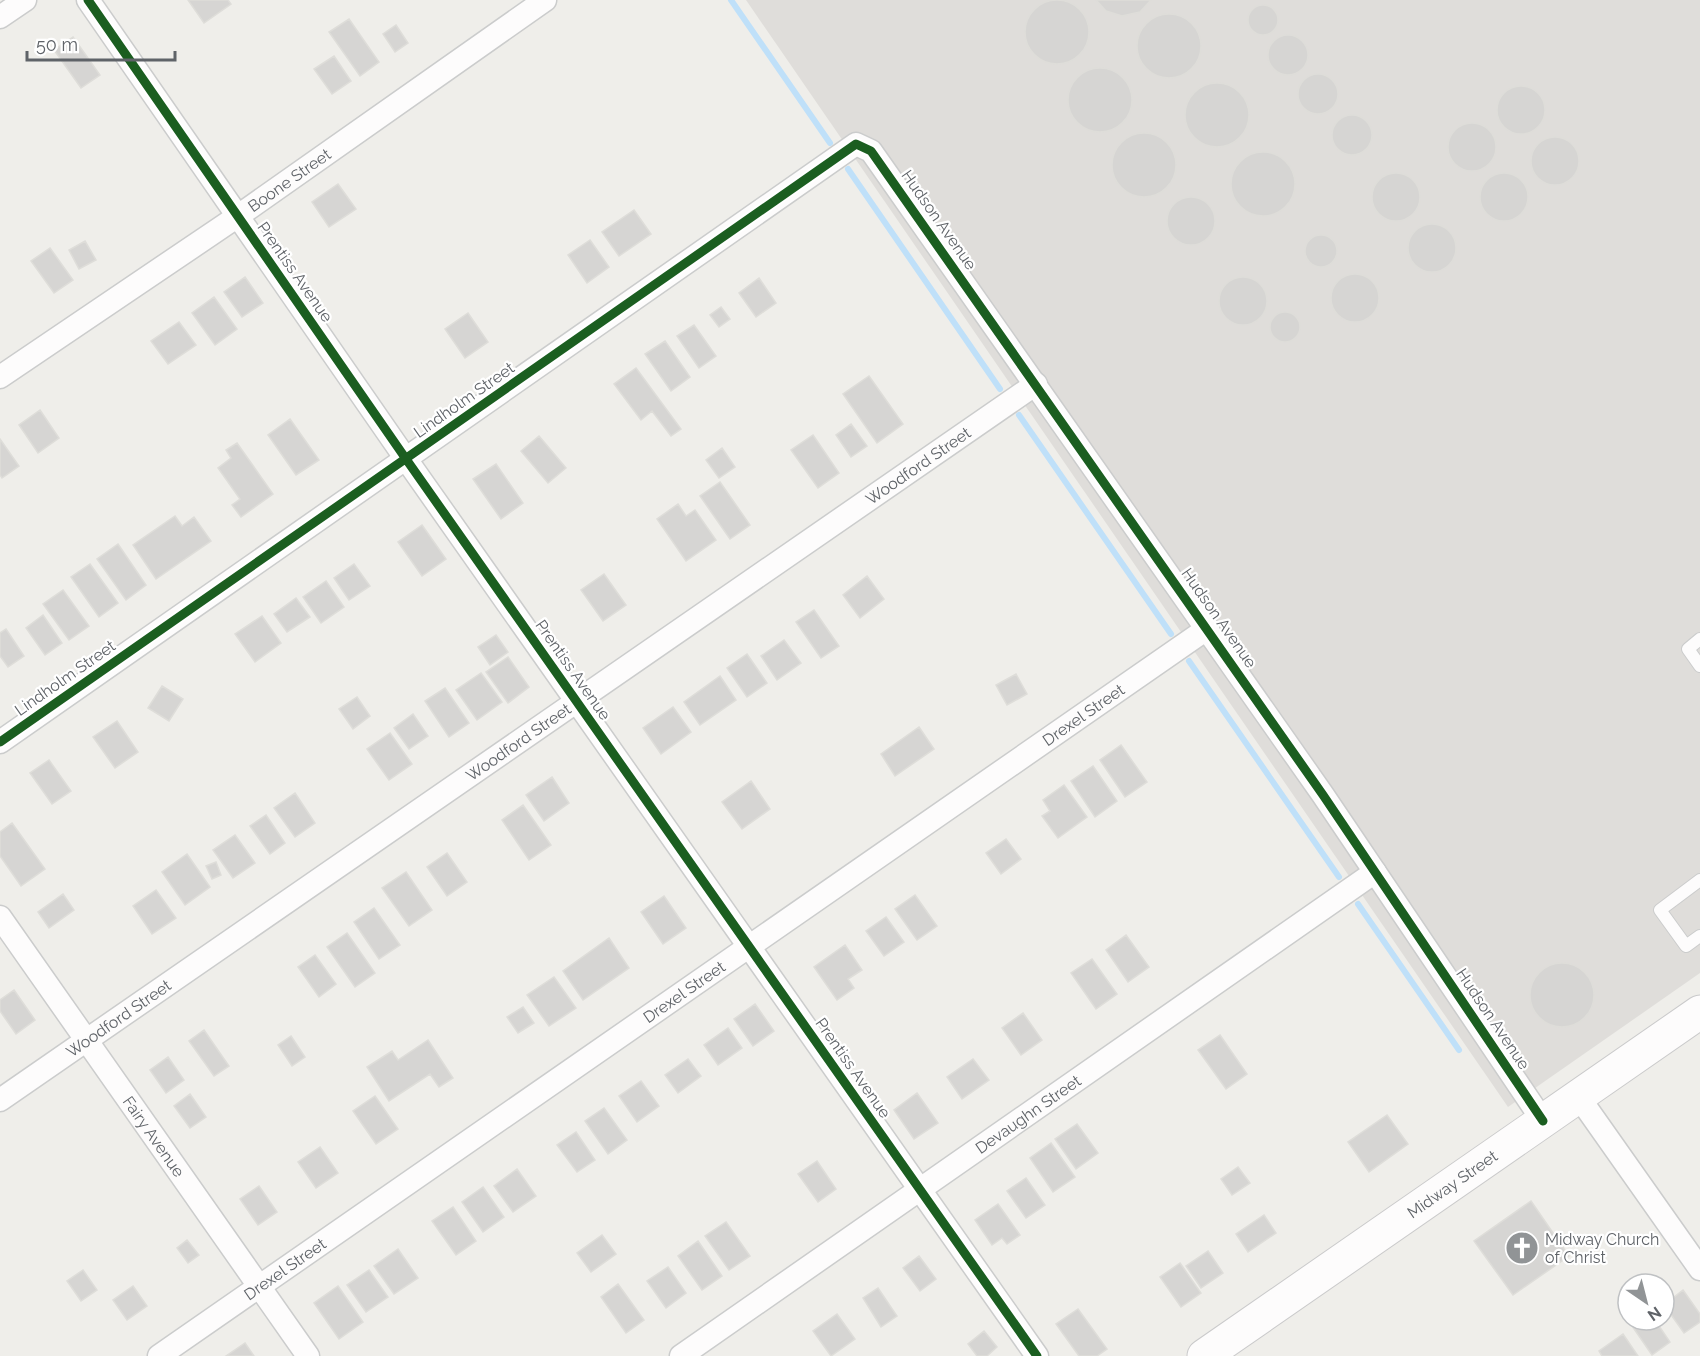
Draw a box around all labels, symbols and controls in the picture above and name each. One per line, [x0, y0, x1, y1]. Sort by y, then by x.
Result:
scale bar [27, 24, 176, 62]
text: 50 m [36, 34, 78, 55]
street label: Boone Street [244, 144, 335, 216]
street label: Hudson Avenue [897, 166, 981, 274]
street label: Prentiss Avenue [253, 218, 337, 326]
street label: Lindholm Street [410, 358, 518, 442]
street label: Woodford Street [862, 422, 975, 508]
street label: Hudson Avenue [1177, 564, 1261, 672]
street label: Prentiss Avenue [531, 616, 615, 724]
street label: Lindholm Street [11, 636, 119, 720]
street label: Drexel Street [1039, 679, 1128, 750]
street label: Woodford Street [462, 699, 575, 785]
street label: Drexel Street [639, 956, 729, 1027]
street label: Hudson Avenue [1452, 965, 1534, 1073]
street label: Woodford Street [62, 975, 175, 1061]
street label: Prentiss Avenue [811, 1014, 895, 1122]
street label: Devaughn Street [972, 1070, 1085, 1157]
street label: Fairy Avenue [119, 1092, 189, 1180]
street label: Midway Street [1403, 1146, 1501, 1222]
church icon: Midway Church of Christ [1504, 1230, 1540, 1266]
place label: Midway Church of Christ [1545, 1230, 1659, 1267]
street label: Drexel Street [240, 1233, 330, 1304]
north arrow [1616, 1272, 1676, 1332]
text: N [1644, 1303, 1665, 1325]

